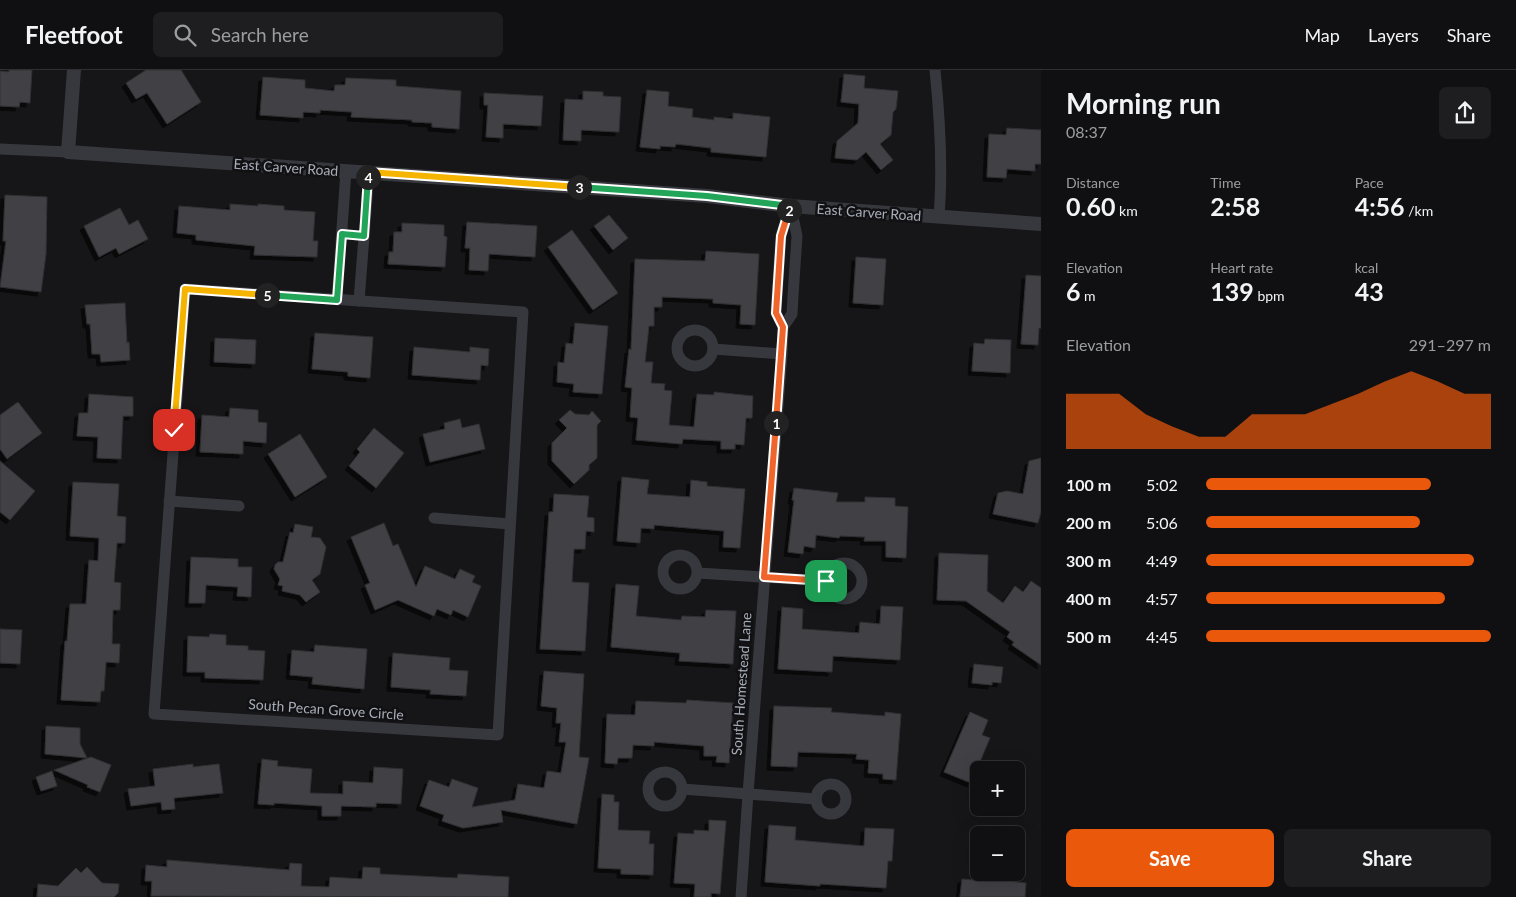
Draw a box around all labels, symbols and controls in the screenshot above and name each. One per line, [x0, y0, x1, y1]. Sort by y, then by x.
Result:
search box [153, 12, 503, 57]
text: Fleetfoot [25, 20, 123, 49]
icon: search [171, 21, 199, 49]
text: Search here [211, 23, 309, 46]
text: Map [1304, 24, 1340, 46]
text: Layers [1368, 24, 1419, 46]
text: Share [1447, 24, 1491, 46]
text: Morning run [1066, 86, 1221, 120]
button: share [1439, 87, 1491, 139]
text: 08:37 [1066, 122, 1107, 141]
street label: East Carver Road [233, 155, 339, 179]
pin: 4 [356, 164, 380, 190]
text: 4 [364, 169, 373, 186]
pin: 3 [566, 174, 592, 200]
text: Distance [1066, 174, 1120, 191]
text: Time [1210, 174, 1241, 191]
text: Pace [1355, 174, 1384, 191]
text: 3 [575, 179, 584, 196]
text: 0.60 [1066, 191, 1115, 221]
text: 2:58 [1210, 191, 1260, 221]
text: 4:56 [1355, 191, 1405, 221]
pin: 2 [776, 198, 802, 222]
street label: East Carver Road [816, 200, 922, 224]
text: 2 [785, 202, 794, 219]
text: km [1115, 202, 1138, 219]
text: /km [1405, 202, 1433, 219]
text: Elevation [1066, 259, 1123, 276]
text: Heart rate [1210, 259, 1273, 276]
text: kcal [1355, 259, 1378, 276]
text: 6 [1066, 276, 1081, 306]
text: 139 [1210, 276, 1254, 306]
text: 43 [1355, 276, 1384, 306]
pin: 5 [254, 282, 280, 308]
text: 5 [263, 287, 272, 304]
text: m [1081, 287, 1096, 304]
text: bpm [1254, 287, 1285, 304]
text: Elevation [1066, 335, 1131, 354]
text: 291–297 m [1409, 335, 1491, 354]
pin [153, 409, 195, 451]
pin: 1 [764, 410, 788, 436]
text: 1 [772, 415, 781, 432]
icon: check [160, 416, 188, 444]
text: 100 m [1066, 475, 1111, 494]
text: 5:02 [1146, 475, 1178, 494]
text: 200 m [1066, 513, 1111, 532]
text: 5:06 [1146, 513, 1178, 532]
text: 300 m [1066, 551, 1111, 570]
text: 4:49 [1146, 551, 1178, 570]
pin [805, 560, 847, 602]
icon: arrive [812, 567, 840, 595]
text: 400 m [1066, 589, 1111, 608]
text: 4:57 [1146, 589, 1178, 608]
street label: South Homestead Lane [728, 612, 754, 756]
text: 500 m [1066, 627, 1111, 646]
text: 4:45 [1146, 627, 1178, 646]
street label: South Pecan Grove Circle [248, 695, 404, 723]
map controls [970, 761, 1025, 881]
button: + [970, 761, 1025, 816]
button: − [970, 826, 1025, 881]
button: Save [1066, 829, 1274, 887]
button: Share [1284, 829, 1491, 887]

